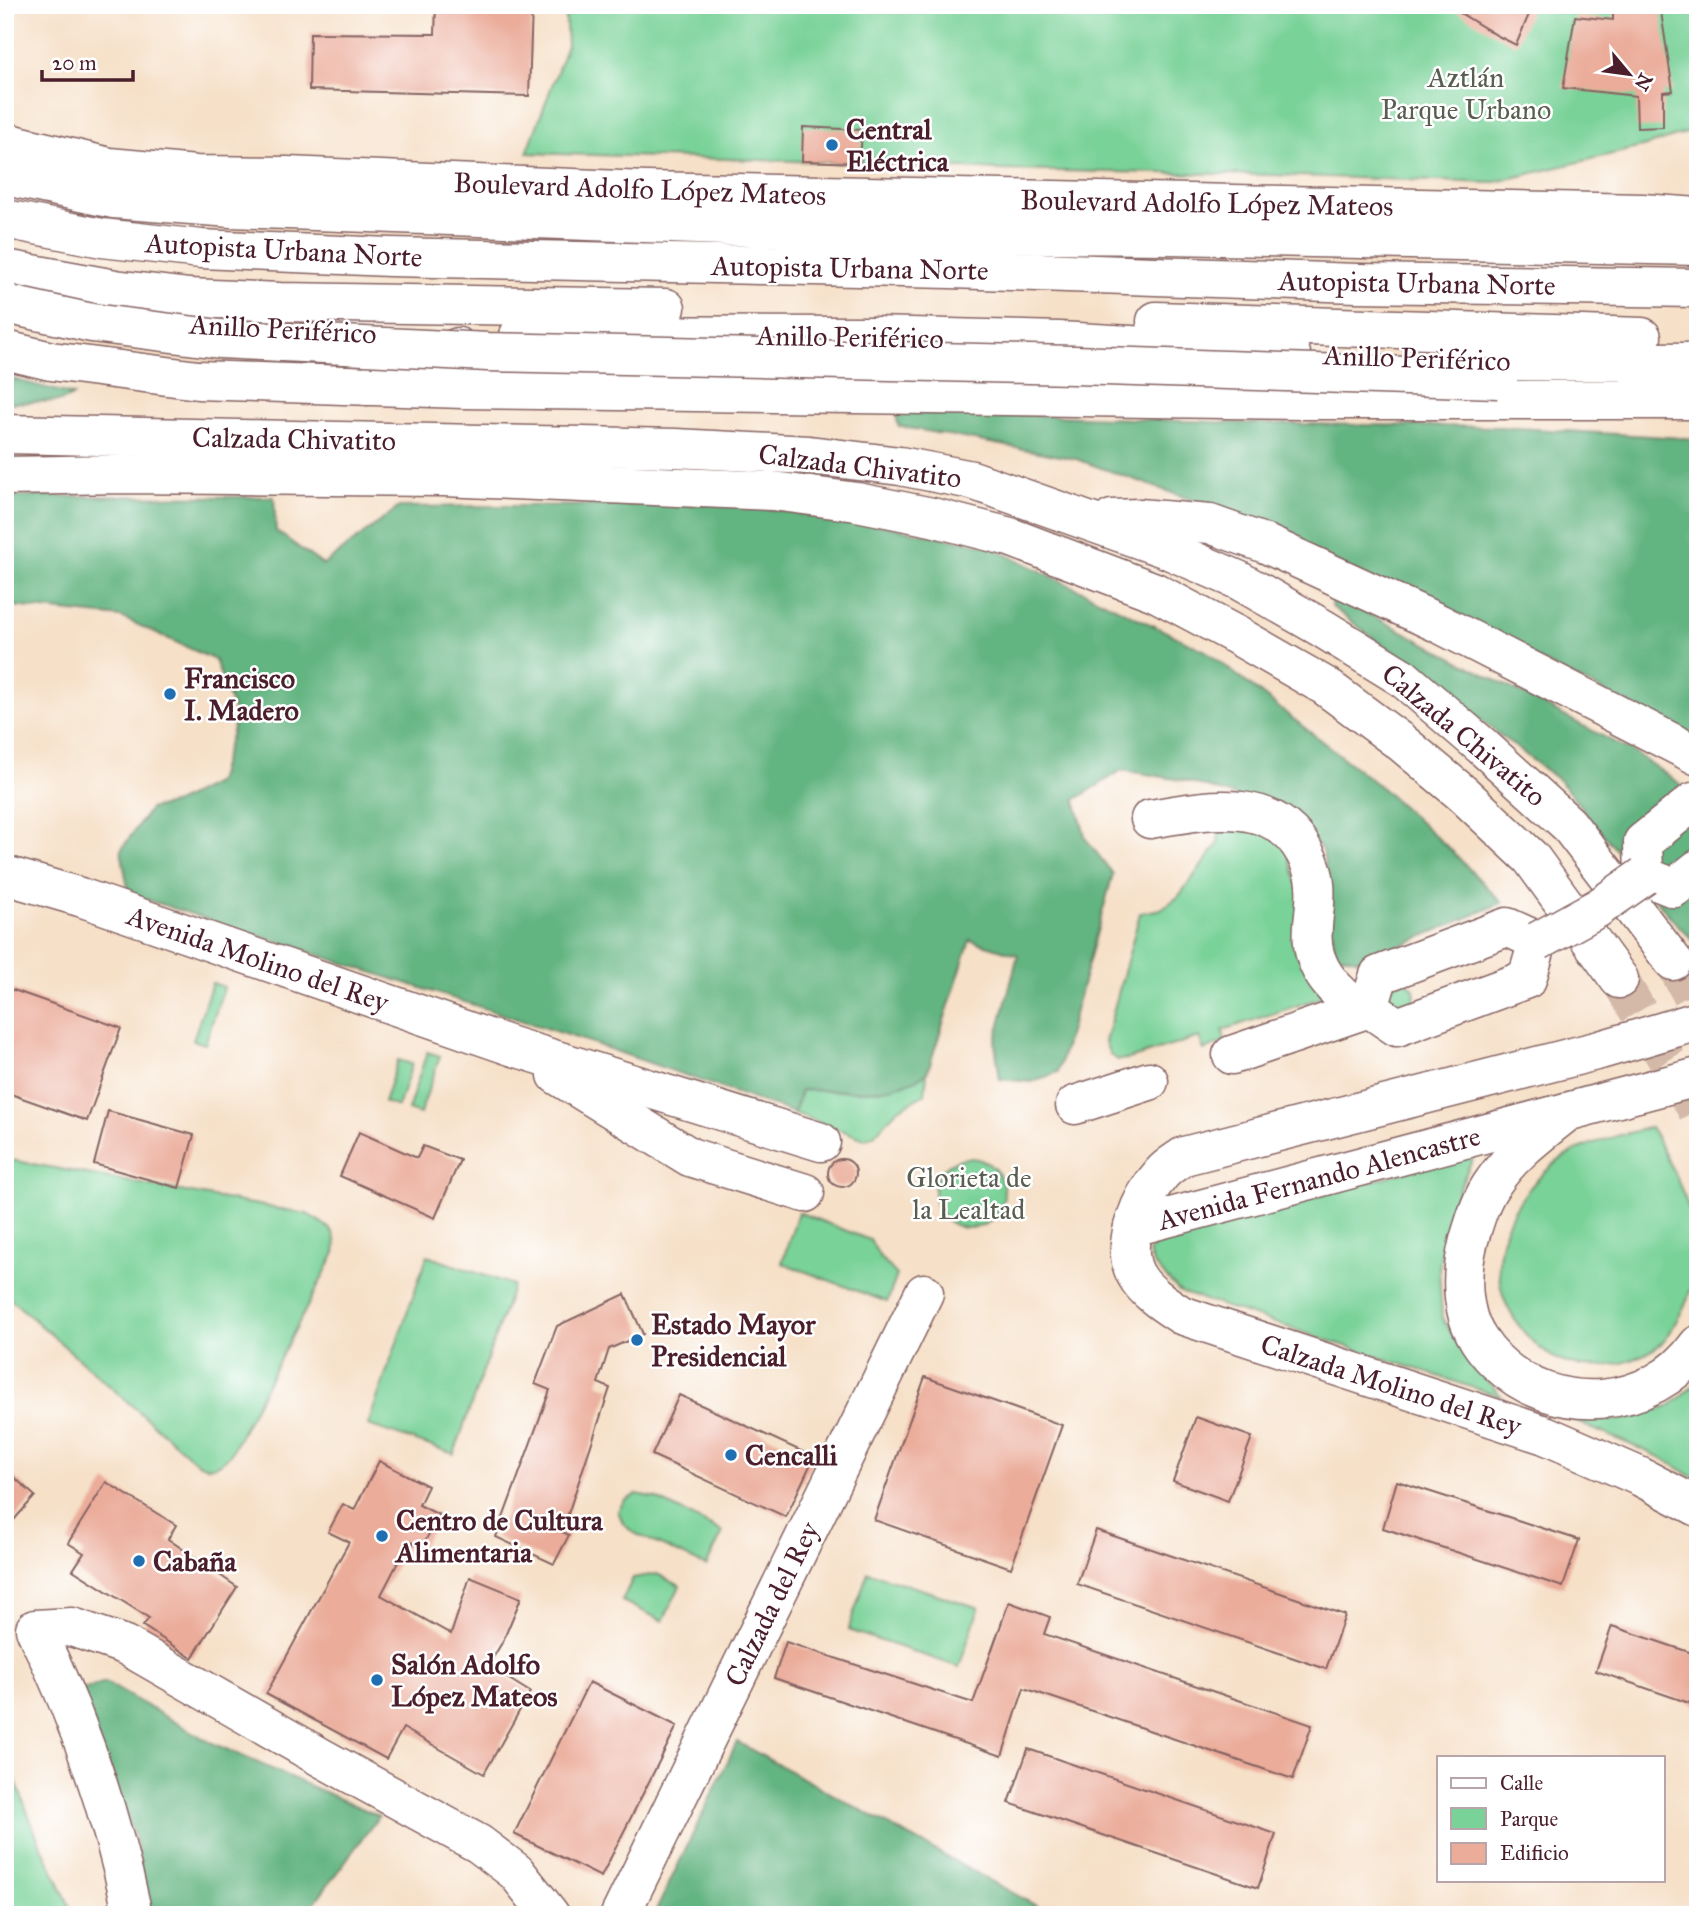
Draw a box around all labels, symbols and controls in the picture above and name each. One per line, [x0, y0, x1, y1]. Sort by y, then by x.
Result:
scale bar [42, 38, 133, 82]
north arrow [1594, 38, 1664, 108]
text: 20 m [52, 50, 97, 76]
park label: Aztlán Parque Urbano [1381, 60, 1551, 127]
text: N [1629, 69, 1657, 95]
place label: Central Eléctrica [846, 112, 950, 179]
marker: Central Eléctrica [824, 137, 840, 153]
street label: Boulevard Adolfo López Mateos [453, 165, 827, 213]
street label: Boulevard Adolfo López Mateos [1020, 182, 1394, 224]
street label: Autopista Urbana Norte [144, 225, 423, 275]
street label: Autopista Urbana Norte [710, 248, 989, 288]
street label: Autopista Urbana Norte [1277, 263, 1556, 303]
street label: Anillo Periférico [188, 307, 377, 351]
street label: Anillo Periférico [755, 318, 944, 356]
street label: Anillo Periférico [1322, 337, 1511, 379]
street label: Calzada Chivatito [192, 420, 396, 458]
street label: Calzada Chivatito [757, 436, 963, 496]
street label: Calzada Chivatito [1375, 656, 1553, 814]
place label: Francisco I. Madero [184, 661, 299, 728]
marker: Francisco I. Madero [162, 686, 178, 702]
street label: Avenida Molino del Rey [122, 898, 394, 1020]
street label: Avenida Fernando Alencastre [1153, 1118, 1484, 1238]
park label: Glorieta de la Lealtad [906, 1160, 1032, 1227]
place label: Estado Mayor Presidencial [651, 1307, 816, 1374]
street label: Calzada Molino del Rey [1256, 1326, 1527, 1444]
marker: Estado Mayor Presidencial [629, 1332, 645, 1348]
place label: Cencalli [745, 1438, 838, 1473]
marker: Cencalli [723, 1447, 739, 1463]
place label: Centro de Cultura Alimentaria [394, 1503, 604, 1570]
street label: Calzada del Rey [717, 1515, 827, 1692]
marker: Centro de Cultura Alimentaria [374, 1528, 390, 1544]
place label: Cabaña [153, 1544, 237, 1579]
marker: Cabaña [131, 1553, 147, 1569]
place label: Salón Adolfo López Mateos [391, 1647, 557, 1714]
marker: Salón Adolfo López Mateos [369, 1672, 385, 1688]
legend [1437, 1756, 1664, 1882]
text: Calle [1500, 1770, 1543, 1796]
text: Parque [1500, 1806, 1559, 1832]
text: Edificio [1500, 1840, 1569, 1866]

